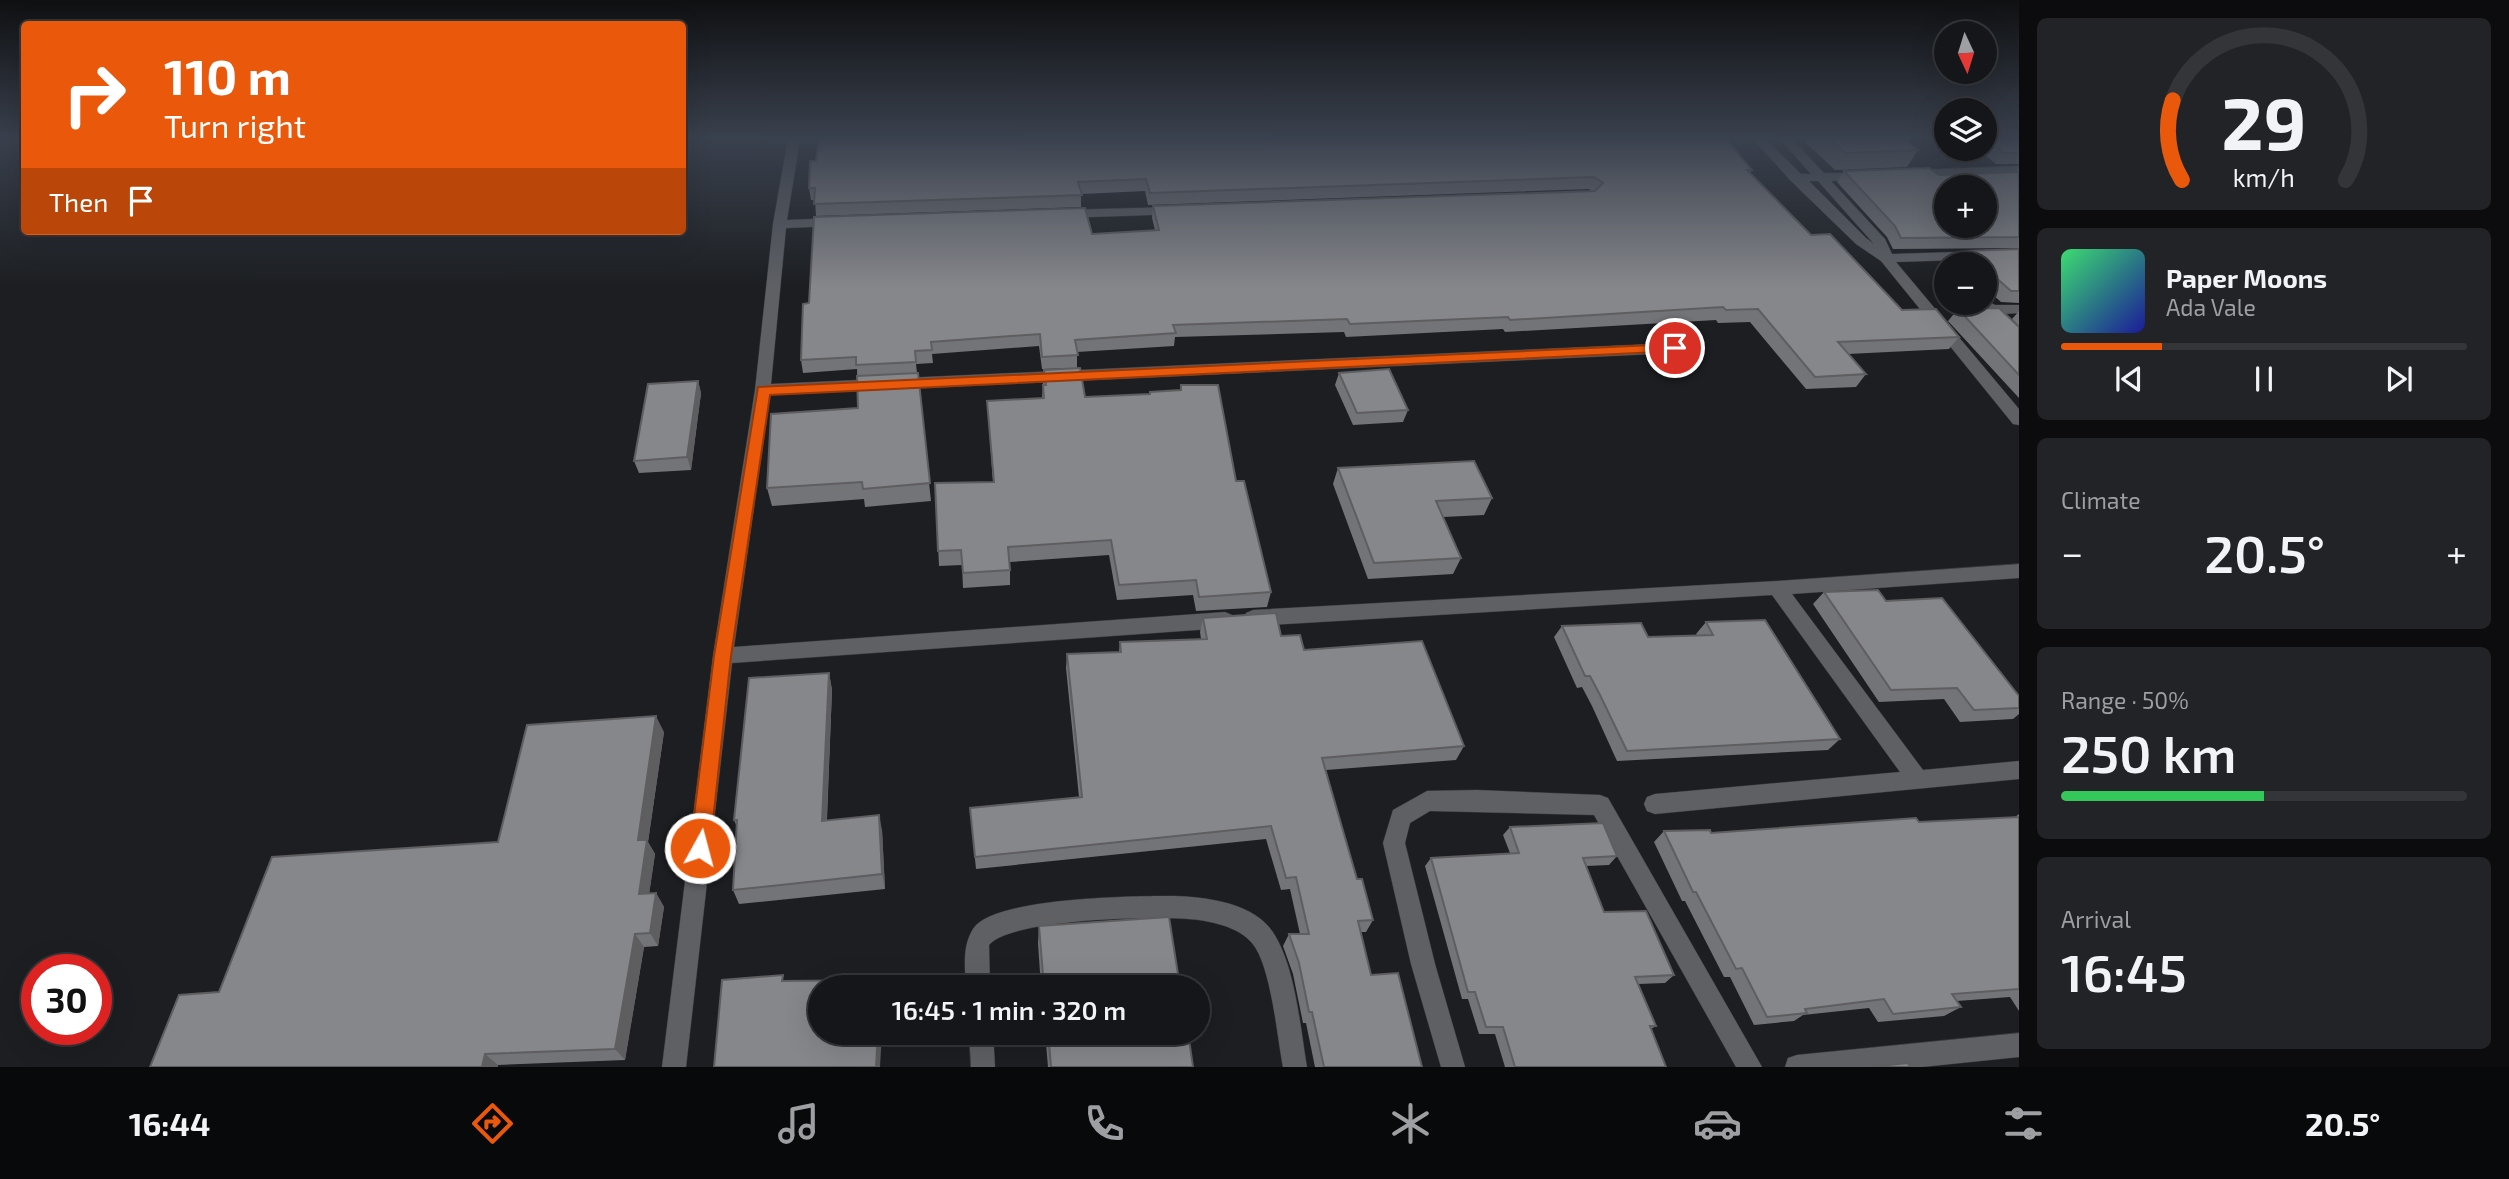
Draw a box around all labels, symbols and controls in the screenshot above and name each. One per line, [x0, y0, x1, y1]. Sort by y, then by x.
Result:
north arrow [1934, 21, 1997, 84]
map controls [1934, 21, 1997, 315]
text: 110 m [164, 46, 291, 105]
icon: right [49, 49, 140, 140]
text: 29 [2221, 77, 2307, 165]
button: layers [1934, 98, 1997, 161]
text: Turn right [164, 106, 306, 144]
text: km/h [2233, 162, 2295, 192]
button: + [1934, 175, 1997, 238]
icon: arrive [122, 182, 160, 220]
text: Then [49, 186, 108, 217]
button: − [1934, 252, 1997, 315]
text: Paper Moons [2166, 262, 2327, 293]
text: Ada Vale [2166, 293, 2256, 321]
pin [1645, 318, 1705, 378]
icon: arrive [1656, 329, 1694, 367]
icon: previous [2110, 360, 2148, 398]
icon: pause [2245, 360, 2283, 398]
icon: next [2380, 360, 2418, 398]
text: Climate [2061, 486, 2141, 514]
text: 20.5° [2204, 521, 2325, 583]
text: − [2061, 529, 2083, 575]
text: + [2446, 529, 2467, 575]
text: Range · 50% [2061, 686, 2189, 714]
text: 250 km [2061, 721, 2236, 783]
position arrow [663, 811, 737, 885]
text: Arrival [2061, 905, 2131, 933]
text: 16:45 [2061, 940, 2187, 1002]
speed limit sign: 30 [21, 954, 112, 1045]
text: 16:45 · 1 min · 320 m [892, 994, 1126, 1025]
icon: directions [468, 1099, 517, 1148]
icon: music [774, 1099, 823, 1148]
icon: phone [1080, 1099, 1129, 1148]
icon: climate [1386, 1099, 1435, 1148]
icon: car [1693, 1099, 1742, 1148]
icon: filters [1999, 1099, 2048, 1148]
text: 16:44 [129, 1104, 210, 1142]
text: 20.5° [2305, 1104, 2380, 1142]

